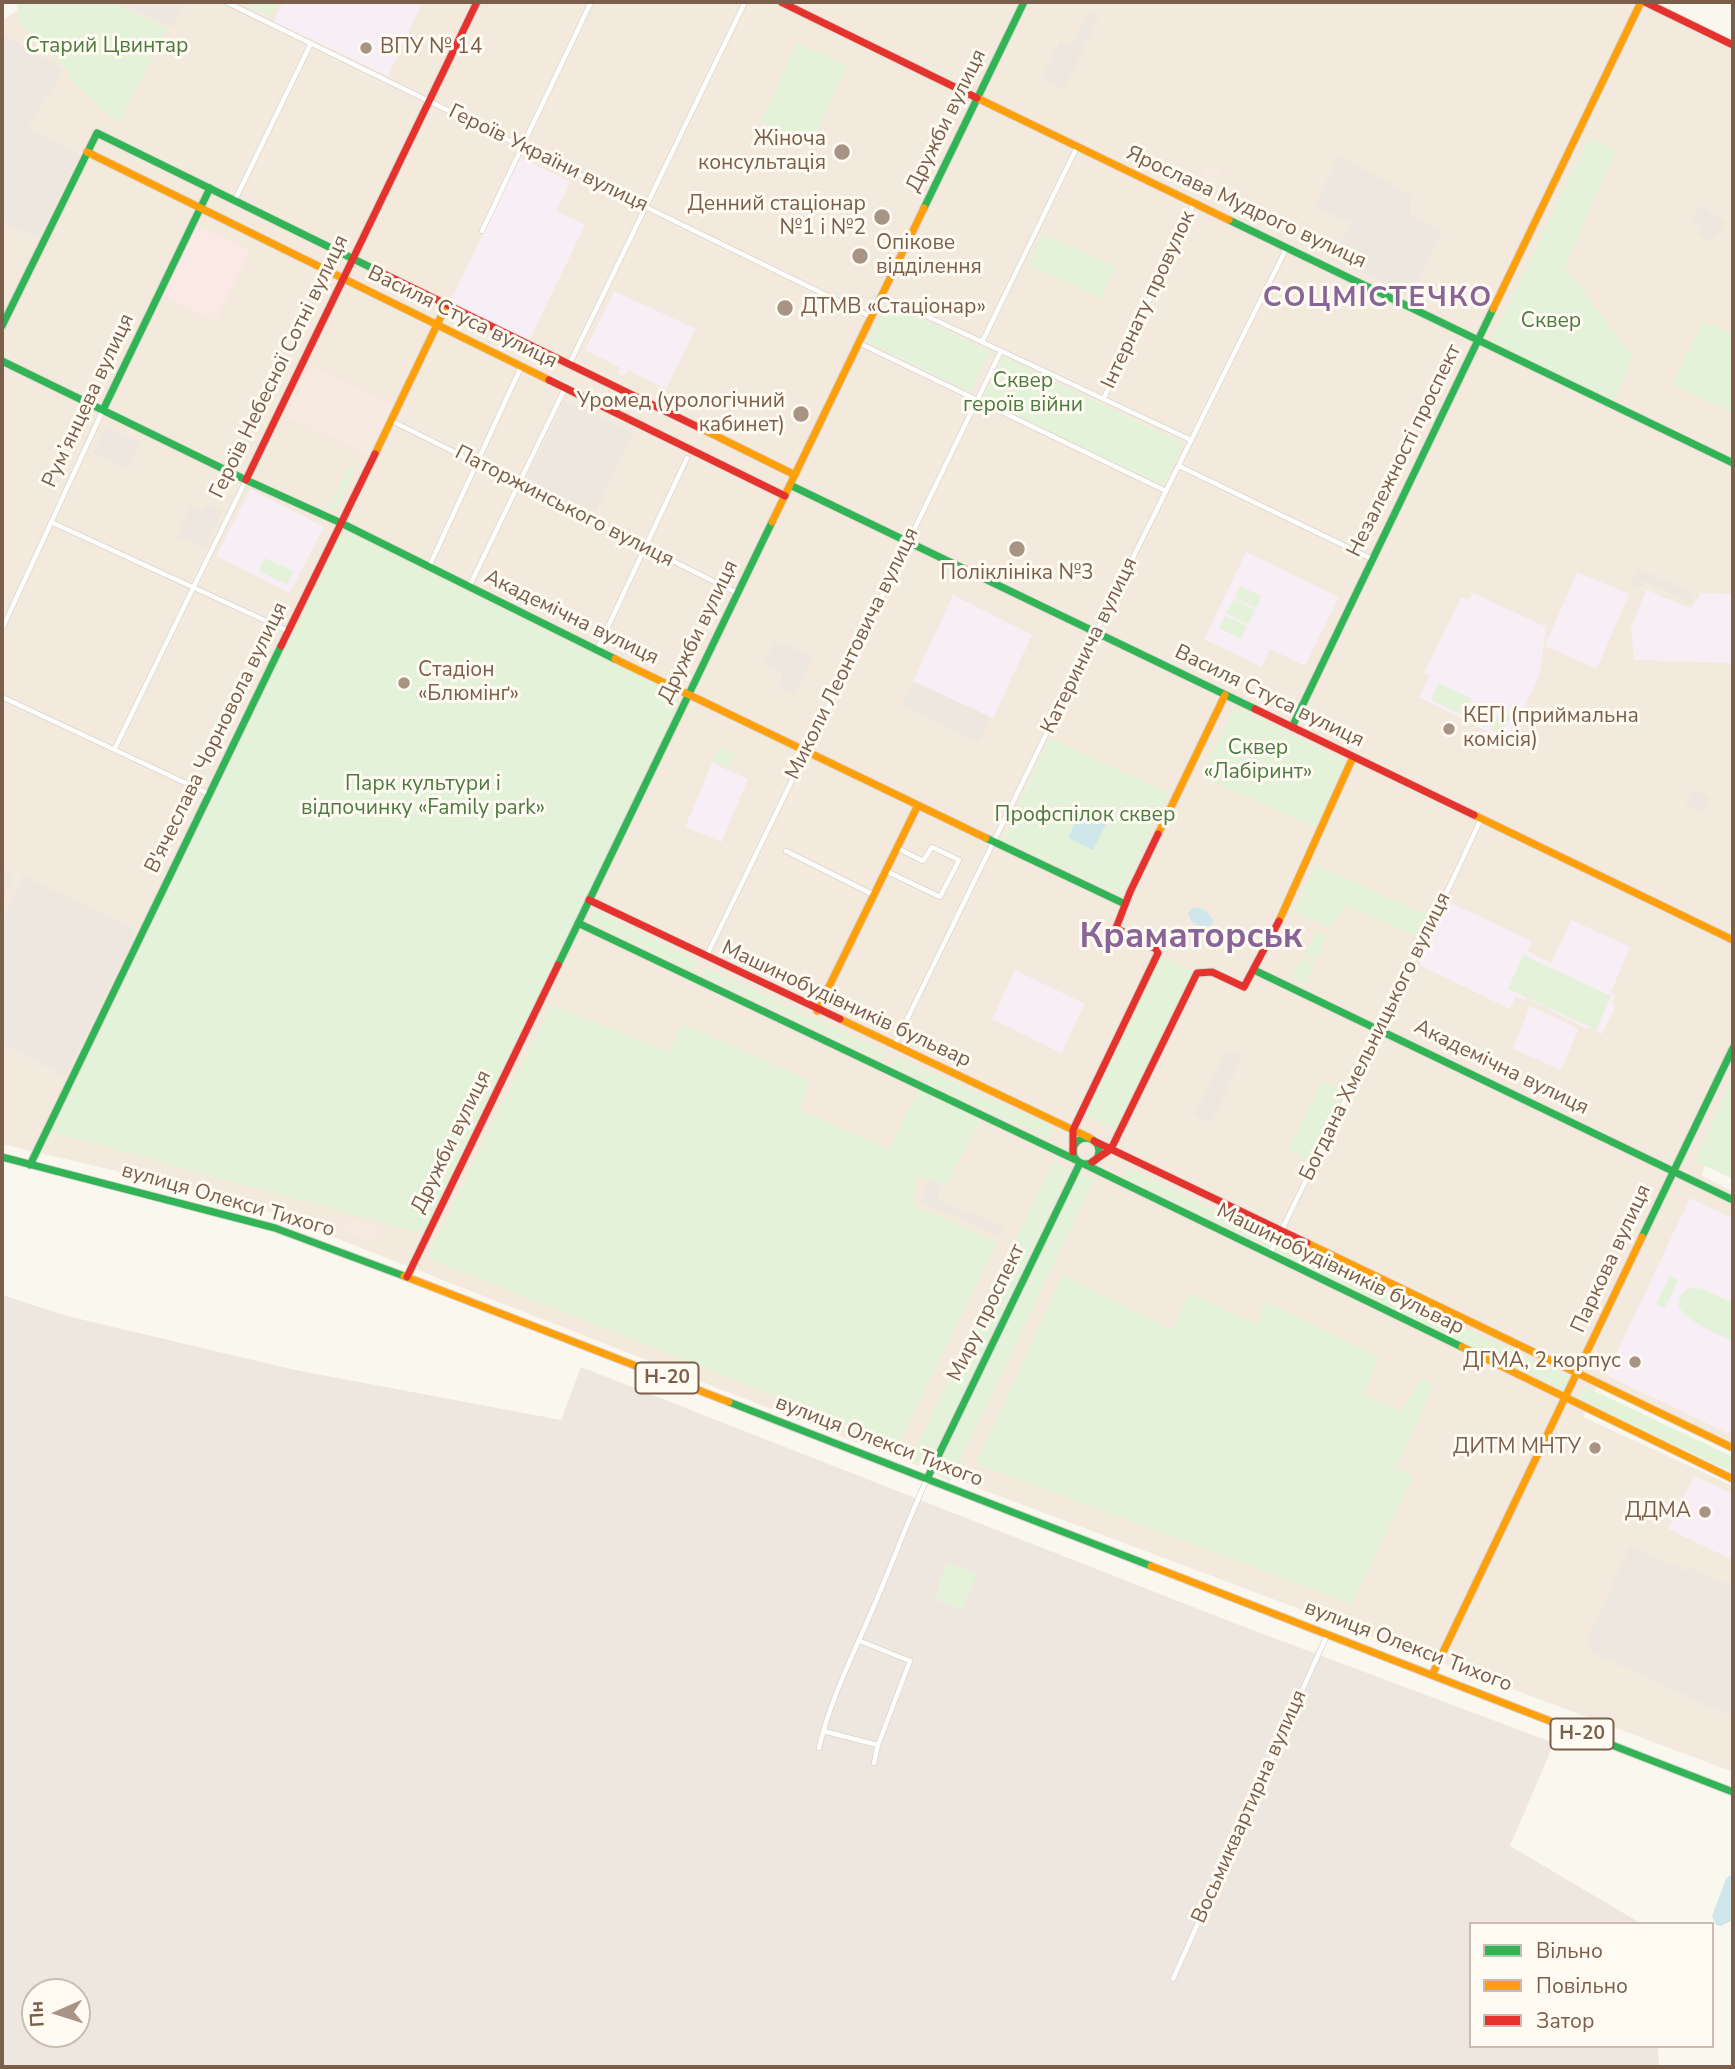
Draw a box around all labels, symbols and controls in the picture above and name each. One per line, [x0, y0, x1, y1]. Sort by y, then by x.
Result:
park label: Старий Цвинтар [26, 34, 188, 60]
place label: ВПУ № 14 [380, 35, 482, 61]
marker: ВПУ № 14 [358, 40, 374, 56]
street label: Дружби вулиця [902, 45, 992, 197]
street label: Героїв України вулиця [444, 100, 652, 218]
place label: Жіноча консультація [698, 127, 826, 177]
street label: Ярослава Мудрого вулиця [1122, 141, 1370, 275]
marker: Жіноча консультація [832, 142, 852, 162]
place label: Денний стаціонар №1 і №2 [688, 192, 866, 242]
marker: Денний стаціонар №1 і №2 [872, 207, 892, 227]
street label: Інтернату провулок [1097, 207, 1201, 393]
street label: Героїв Небесної Сотні вулиця [205, 231, 355, 503]
place label: Опікове відділення [876, 231, 982, 281]
marker: Опікове відділення [850, 246, 870, 266]
street label: Василя Стуса вулиця [363, 261, 561, 375]
district label: СОЦМІСТЕЧКО [1264, 282, 1492, 316]
place label: ДТМВ «Стаціонар» [801, 295, 986, 321]
marker: ДТМВ «Стаціонар» [775, 298, 795, 318]
park label: Сквер [1521, 309, 1581, 335]
street label: Рум’янцева вулиця [38, 310, 140, 492]
street label: Незалежності проспект [1342, 341, 1468, 561]
park label: Сквер героїв війни [963, 369, 1083, 419]
place label: Уромед (урологічний кабинет) [577, 389, 785, 439]
marker: Уромед (урологічний кабинет) [791, 404, 811, 424]
street label: Паторжинського вулиця [450, 441, 678, 573]
street label: Миколи Леонтовича вулиця [781, 524, 925, 784]
marker: Поліклініка №3 [1007, 539, 1027, 559]
street label: Катеринича вулиця [1036, 554, 1144, 738]
street label: Дружби вулиця [654, 556, 744, 708]
place label: Поліклініка №3 [940, 561, 1094, 587]
street label: Академічна вулиця [480, 565, 662, 671]
street label: В'ячеслава Чорновола вулиця [140, 598, 294, 878]
street label: Василя Стуса вулиця [1170, 640, 1368, 754]
place label: Стадіон «Блюмінґ» [418, 658, 519, 708]
marker: Стадіон «Блюмінґ» [396, 675, 412, 691]
place label: КЕГІ (приймальна комісія) [1463, 704, 1639, 754]
marker: КЕГІ (приймальна комісія) [1441, 721, 1457, 737]
park label: Сквер «Лабіринт» [1204, 736, 1312, 786]
park label: Парк культури і відпочинку «Family park» [301, 772, 545, 822]
park label: Профспілок сквер [995, 803, 1175, 829]
street label: Богдана Хмельницького вулиця [1295, 889, 1457, 1185]
district label: Краматорськ [1080, 918, 1302, 960]
street label: Машинобудівників бульвар [717, 936, 975, 1074]
street label: Академічна вулиця [1410, 1015, 1592, 1121]
street label: Дружби вулиця [407, 1066, 497, 1218]
street label: вулиця Олекси Тихого [118, 1158, 338, 1244]
street label: Паркова вулиця [1567, 1181, 1657, 1337]
street label: Машинобудівників бульвар [1212, 1199, 1468, 1341]
street label: Миру проспект [943, 1240, 1031, 1386]
place label: ДГМА, 2 корпус [1463, 1349, 1621, 1375]
marker: ДГМА, 2 корпус [1627, 1354, 1643, 1370]
road number: Н-20 [636, 1362, 698, 1394]
street label: вулиця Олекси Тихого [771, 1391, 987, 1493]
place label: ДИТМ МНТУ [1453, 1435, 1581, 1461]
marker: ДИТМ МНТУ [1587, 1440, 1603, 1456]
place label: ДДМА [1625, 1499, 1691, 1525]
marker: ДДМА [1697, 1504, 1713, 1520]
street label: вулиця Олекси Тихого [1300, 1596, 1516, 1698]
street label: Восьмиквартирна вулиця [1187, 1686, 1313, 1928]
road number: Н-20 [1550, 1718, 1614, 1750]
legend [1469, 1922, 1714, 2048]
text: Вільно [1536, 1937, 1603, 1965]
text: Повільно [1536, 1972, 1628, 2000]
north arrow [21, 1978, 91, 2048]
text: Пн [23, 2000, 51, 2028]
text: Затор [1536, 2007, 1594, 2035]

